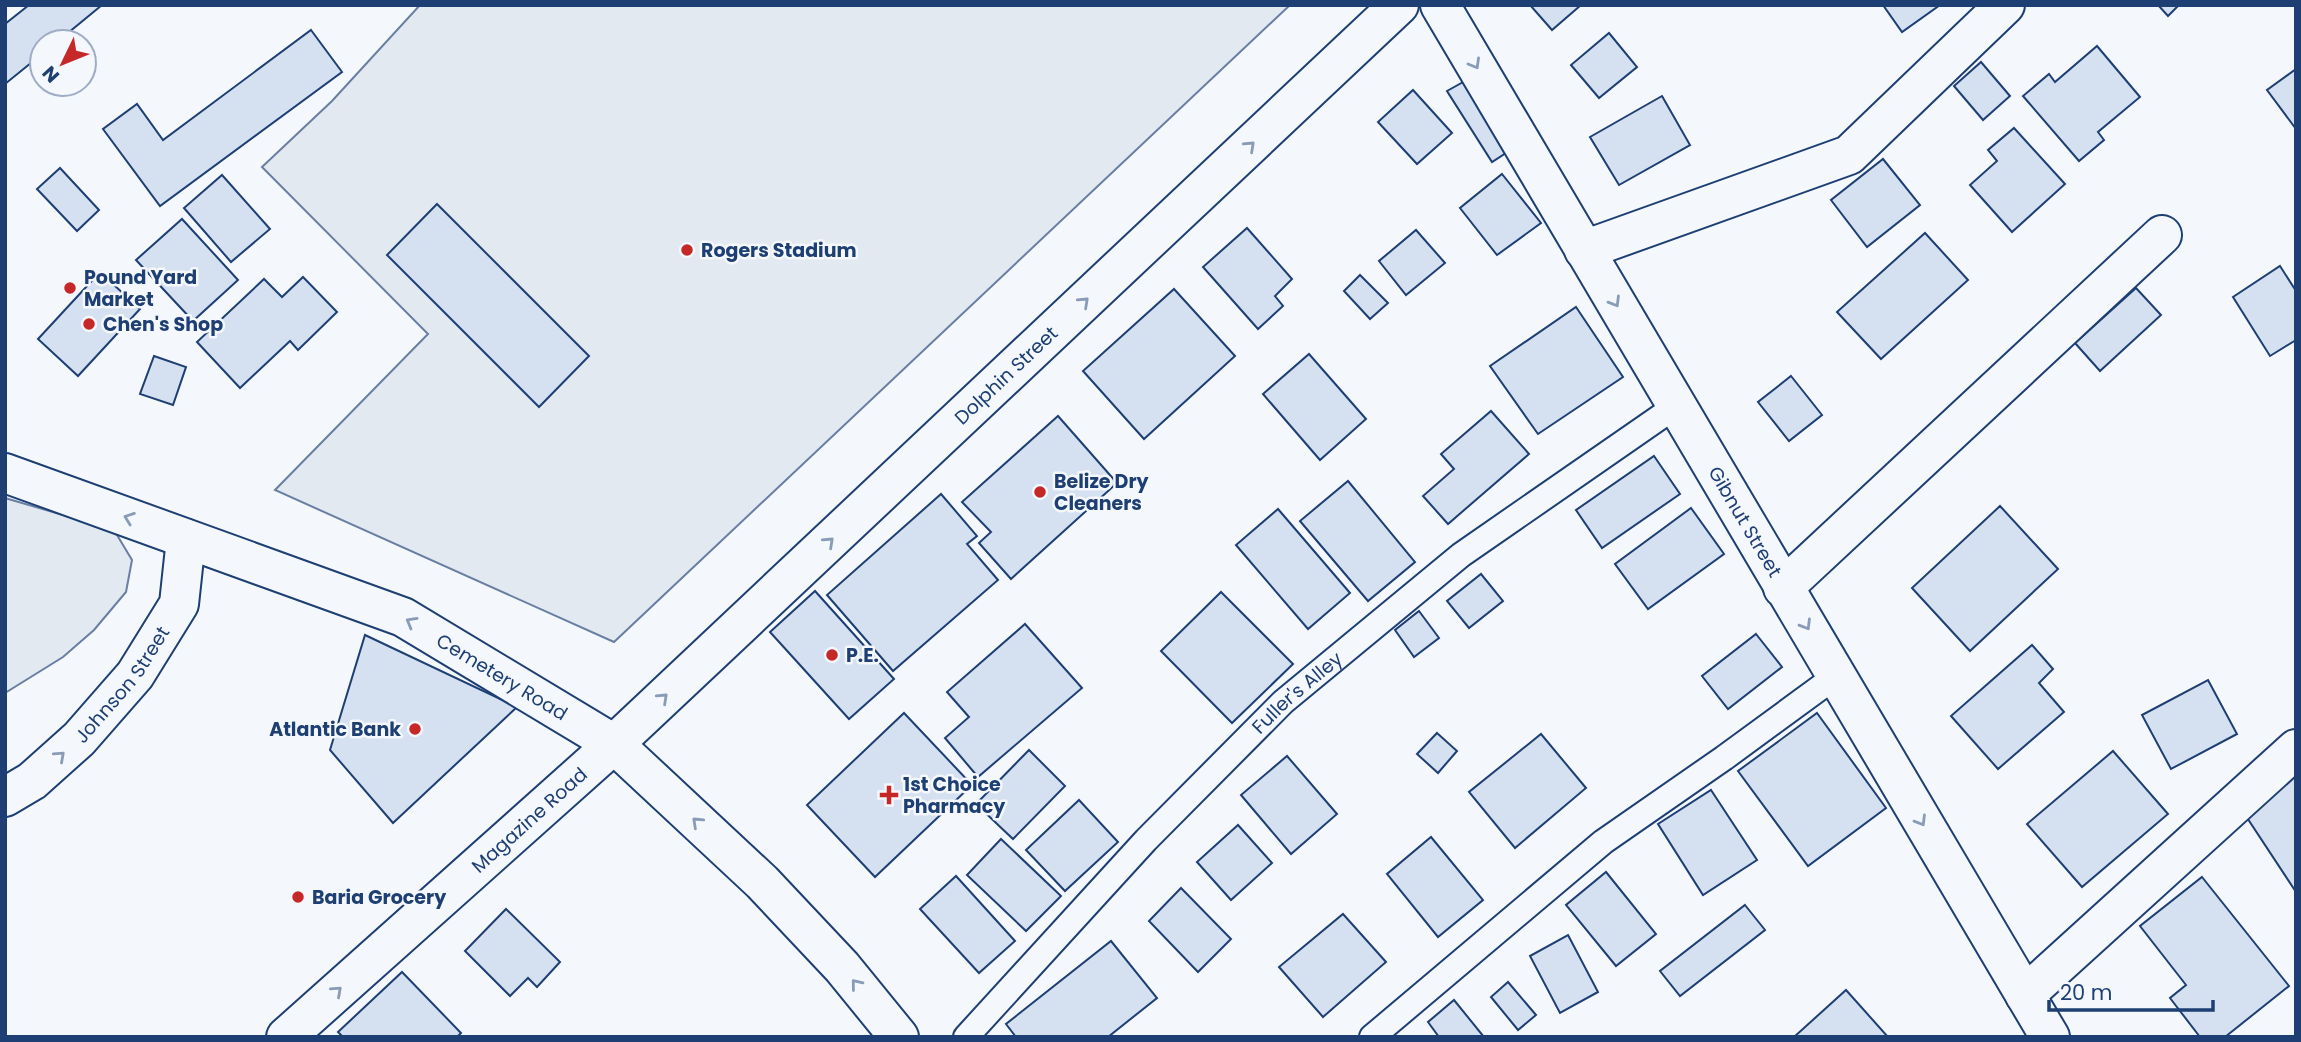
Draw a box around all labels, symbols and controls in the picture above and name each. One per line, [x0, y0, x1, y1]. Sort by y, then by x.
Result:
north arrow [28, 28, 98, 98]
one-way arrow [1467, 57, 1480, 70]
text: N [36, 60, 66, 89]
one-way arrow [1241, 141, 1254, 154]
place label: Rogers Stadium [701, 237, 857, 264]
marker: Rogers Stadium [679, 242, 695, 258]
place label: Pound Yard Market [84, 264, 197, 313]
marker: Pound Yard Market [62, 280, 78, 296]
one-way arrow [1607, 295, 1620, 308]
one-way arrow [1076, 297, 1089, 310]
place label: Chen's Shop [103, 311, 223, 338]
marker: Chen's Shop [81, 316, 97, 332]
street label: Dolphin Street [949, 320, 1064, 431]
street label: Gibnut Street [1702, 461, 1788, 582]
place label: Belize Dry Cleaners [1054, 468, 1150, 517]
marker: Belize Dry Cleaners [1032, 484, 1048, 500]
one-way arrow [124, 512, 136, 526]
one-way arrow [821, 537, 834, 550]
one-way arrow [406, 617, 419, 630]
one-way arrow [1797, 617, 1810, 630]
street label: Johnson Street [68, 621, 176, 749]
street label: Cemetery Road [431, 627, 573, 727]
place label: P.E. [846, 642, 879, 669]
street label: Fuller's Alley [1246, 645, 1348, 740]
marker: P.E. [824, 647, 840, 663]
one-way arrow [655, 693, 668, 706]
place label: Atlantic Bank [269, 716, 401, 743]
marker: Atlantic Bank [407, 721, 423, 737]
one-way arrow [52, 752, 65, 765]
street label: Magazine Road [466, 761, 593, 879]
place label: 1st Choice Pharmacy [903, 771, 1006, 820]
marker: 1st Choice Pharmacy [881, 787, 897, 803]
one-way arrow [1913, 813, 1926, 826]
one-way arrow [692, 817, 705, 830]
place label: Baria Grocery [312, 884, 447, 911]
marker: Baria Grocery [290, 889, 306, 905]
scale bar [2049, 968, 2214, 1012]
text: 20 m [2060, 978, 2113, 1007]
one-way arrow [852, 979, 864, 992]
one-way arrow [329, 987, 342, 999]

